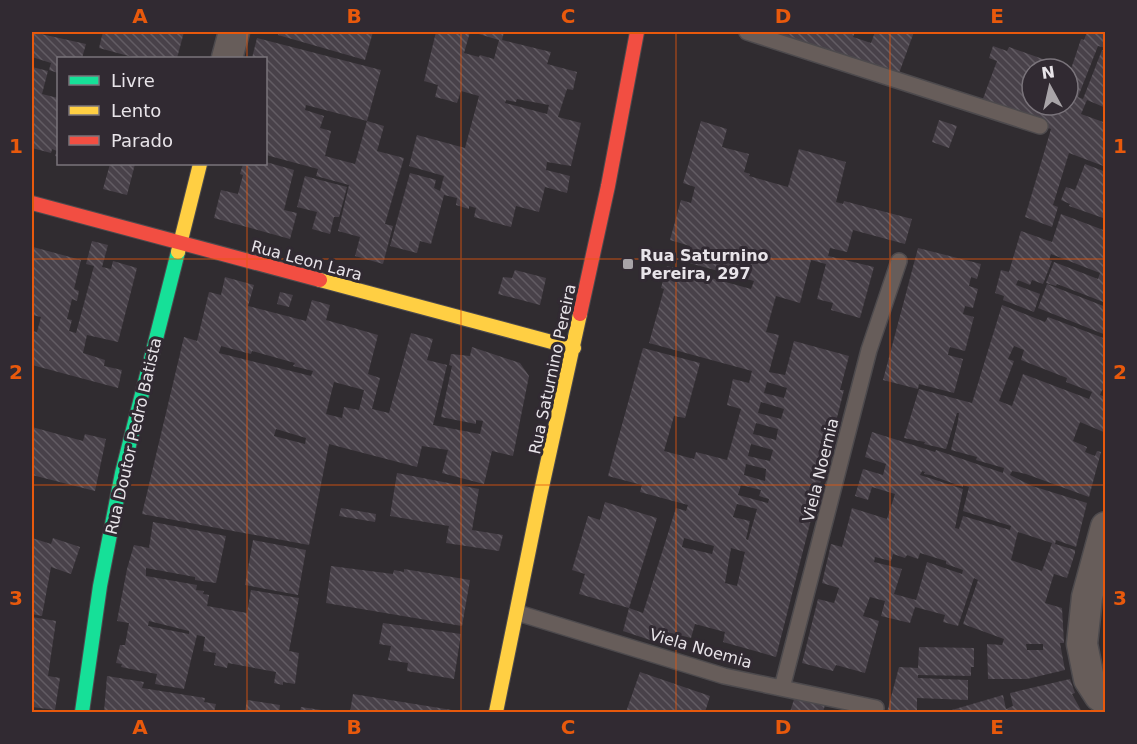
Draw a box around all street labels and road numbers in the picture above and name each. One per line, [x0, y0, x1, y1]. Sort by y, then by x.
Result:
street label: Rua Leon Lara [249, 237, 364, 284]
street label: Rua Saturnino Pereira [525, 282, 580, 456]
street label: Rua Doutor Pedro Batista [102, 336, 165, 536]
street label: Viela Noernia [798, 416, 843, 524]
street label: Viela Noemia [647, 625, 754, 672]

